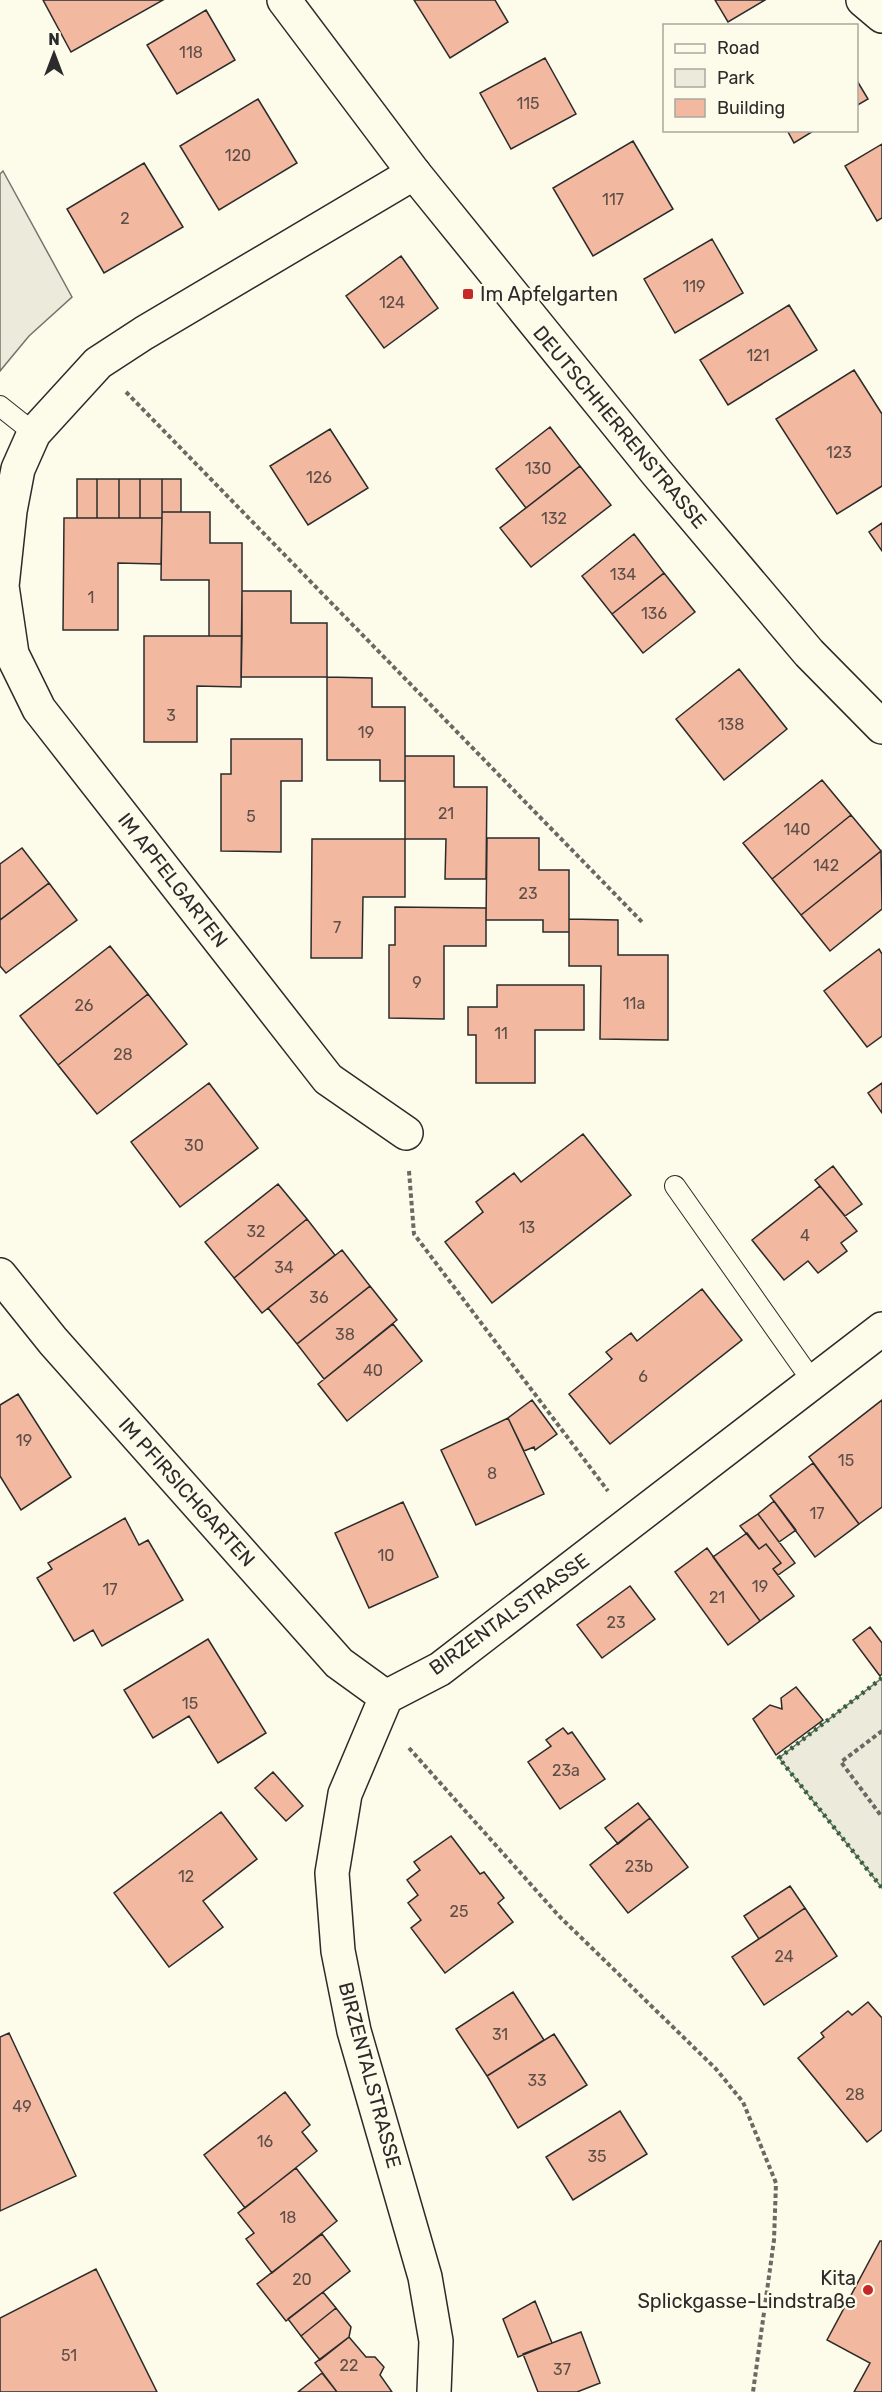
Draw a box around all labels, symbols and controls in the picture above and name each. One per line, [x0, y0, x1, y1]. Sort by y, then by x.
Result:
north arrow [24, 24, 84, 84]
legend [663, 24, 858, 132]
text: N [48, 30, 60, 49]
text: Road [717, 37, 760, 59]
house number: 118 [179, 43, 203, 62]
text: Park [717, 67, 755, 89]
house number: 115 [516, 94, 540, 113]
text: Building [717, 97, 785, 119]
house number: 120 [225, 146, 251, 165]
house number: 117 [602, 190, 624, 209]
house number: 2 [120, 209, 130, 228]
house number: 119 [682, 277, 706, 296]
place label: Im Apfelgarten [480, 282, 618, 306]
marker: Im Apfelgarten [461, 287, 475, 301]
house number: 124 [379, 293, 405, 312]
street label: DEUTSCHHERRENSTRASSE [528, 321, 712, 533]
house number: 121 [746, 346, 770, 365]
house number: 123 [826, 443, 852, 462]
house number: 130 [525, 459, 551, 478]
house number: 126 [306, 468, 332, 487]
house number: 132 [541, 509, 567, 528]
house number: 134 [610, 565, 636, 584]
house number: 1 [88, 588, 94, 607]
house number: 136 [641, 604, 667, 623]
house number: 3 [166, 706, 176, 725]
house number: 138 [718, 715, 744, 734]
house number: 19 [358, 723, 374, 742]
house number: 21 [438, 804, 454, 823]
house number: 5 [246, 807, 256, 826]
street label: IM APFELGARTEN [113, 808, 233, 952]
house number: 140 [784, 820, 810, 839]
house number: 142 [813, 856, 839, 875]
house number: 23 [518, 884, 538, 903]
house number: 7 [333, 918, 341, 937]
house number: 9 [412, 973, 422, 992]
house number: 11a [623, 994, 645, 1013]
house number: 26 [74, 996, 94, 1015]
house number: 11 [494, 1024, 508, 1043]
house number: 28 [113, 1045, 133, 1064]
house number: 30 [184, 1136, 204, 1155]
house number: 13 [519, 1218, 535, 1237]
house number: 32 [246, 1222, 266, 1241]
house number: 4 [800, 1226, 810, 1245]
house number: 34 [274, 1258, 294, 1277]
house number: 36 [309, 1288, 329, 1307]
house number: 38 [335, 1325, 355, 1344]
house number: 40 [363, 1361, 383, 1380]
house number: 6 [638, 1367, 648, 1386]
street label: IM PFIRSICHGARTEN [114, 1413, 260, 1571]
house number: 19 [16, 1431, 32, 1450]
house number: 15 [838, 1451, 854, 1470]
house number: 8 [487, 1464, 497, 1483]
house number: 17 [809, 1504, 825, 1523]
house number: 10 [377, 1546, 395, 1565]
street label: BIRZENTALSTRASSE [424, 1548, 594, 1680]
house number: 19 [752, 1577, 768, 1596]
house number: 17 [102, 1580, 118, 1599]
house number: 21 [709, 1588, 725, 1607]
house number: 23 [606, 1613, 626, 1632]
house number: 15 [182, 1694, 198, 1713]
house number: 23a [552, 1761, 580, 1780]
house number: 23b [625, 1857, 653, 1876]
house number: 12 [178, 1867, 194, 1886]
house number: 25 [450, 1902, 468, 1921]
house number: 24 [774, 1947, 794, 1966]
street label: BIRZENTALSTRASSE [334, 1979, 406, 2171]
house number: 31 [492, 2025, 508, 2044]
house number: 33 [527, 2071, 547, 2090]
house number: 28 [845, 2085, 865, 2104]
house number: 49 [12, 2097, 32, 2116]
house number: 16 [257, 2132, 274, 2151]
house number: 35 [587, 2147, 607, 2166]
house number: 18 [279, 2208, 297, 2227]
place label: Kita Splickgasse-Lindstraße [637, 2266, 856, 2313]
house number: 20 [292, 2270, 312, 2289]
marker: Kita Splickgasse-Lindstraße [861, 2283, 875, 2297]
house number: 51 [61, 2346, 77, 2365]
house number: 22 [340, 2356, 358, 2375]
house number: 37 [553, 2360, 571, 2379]

